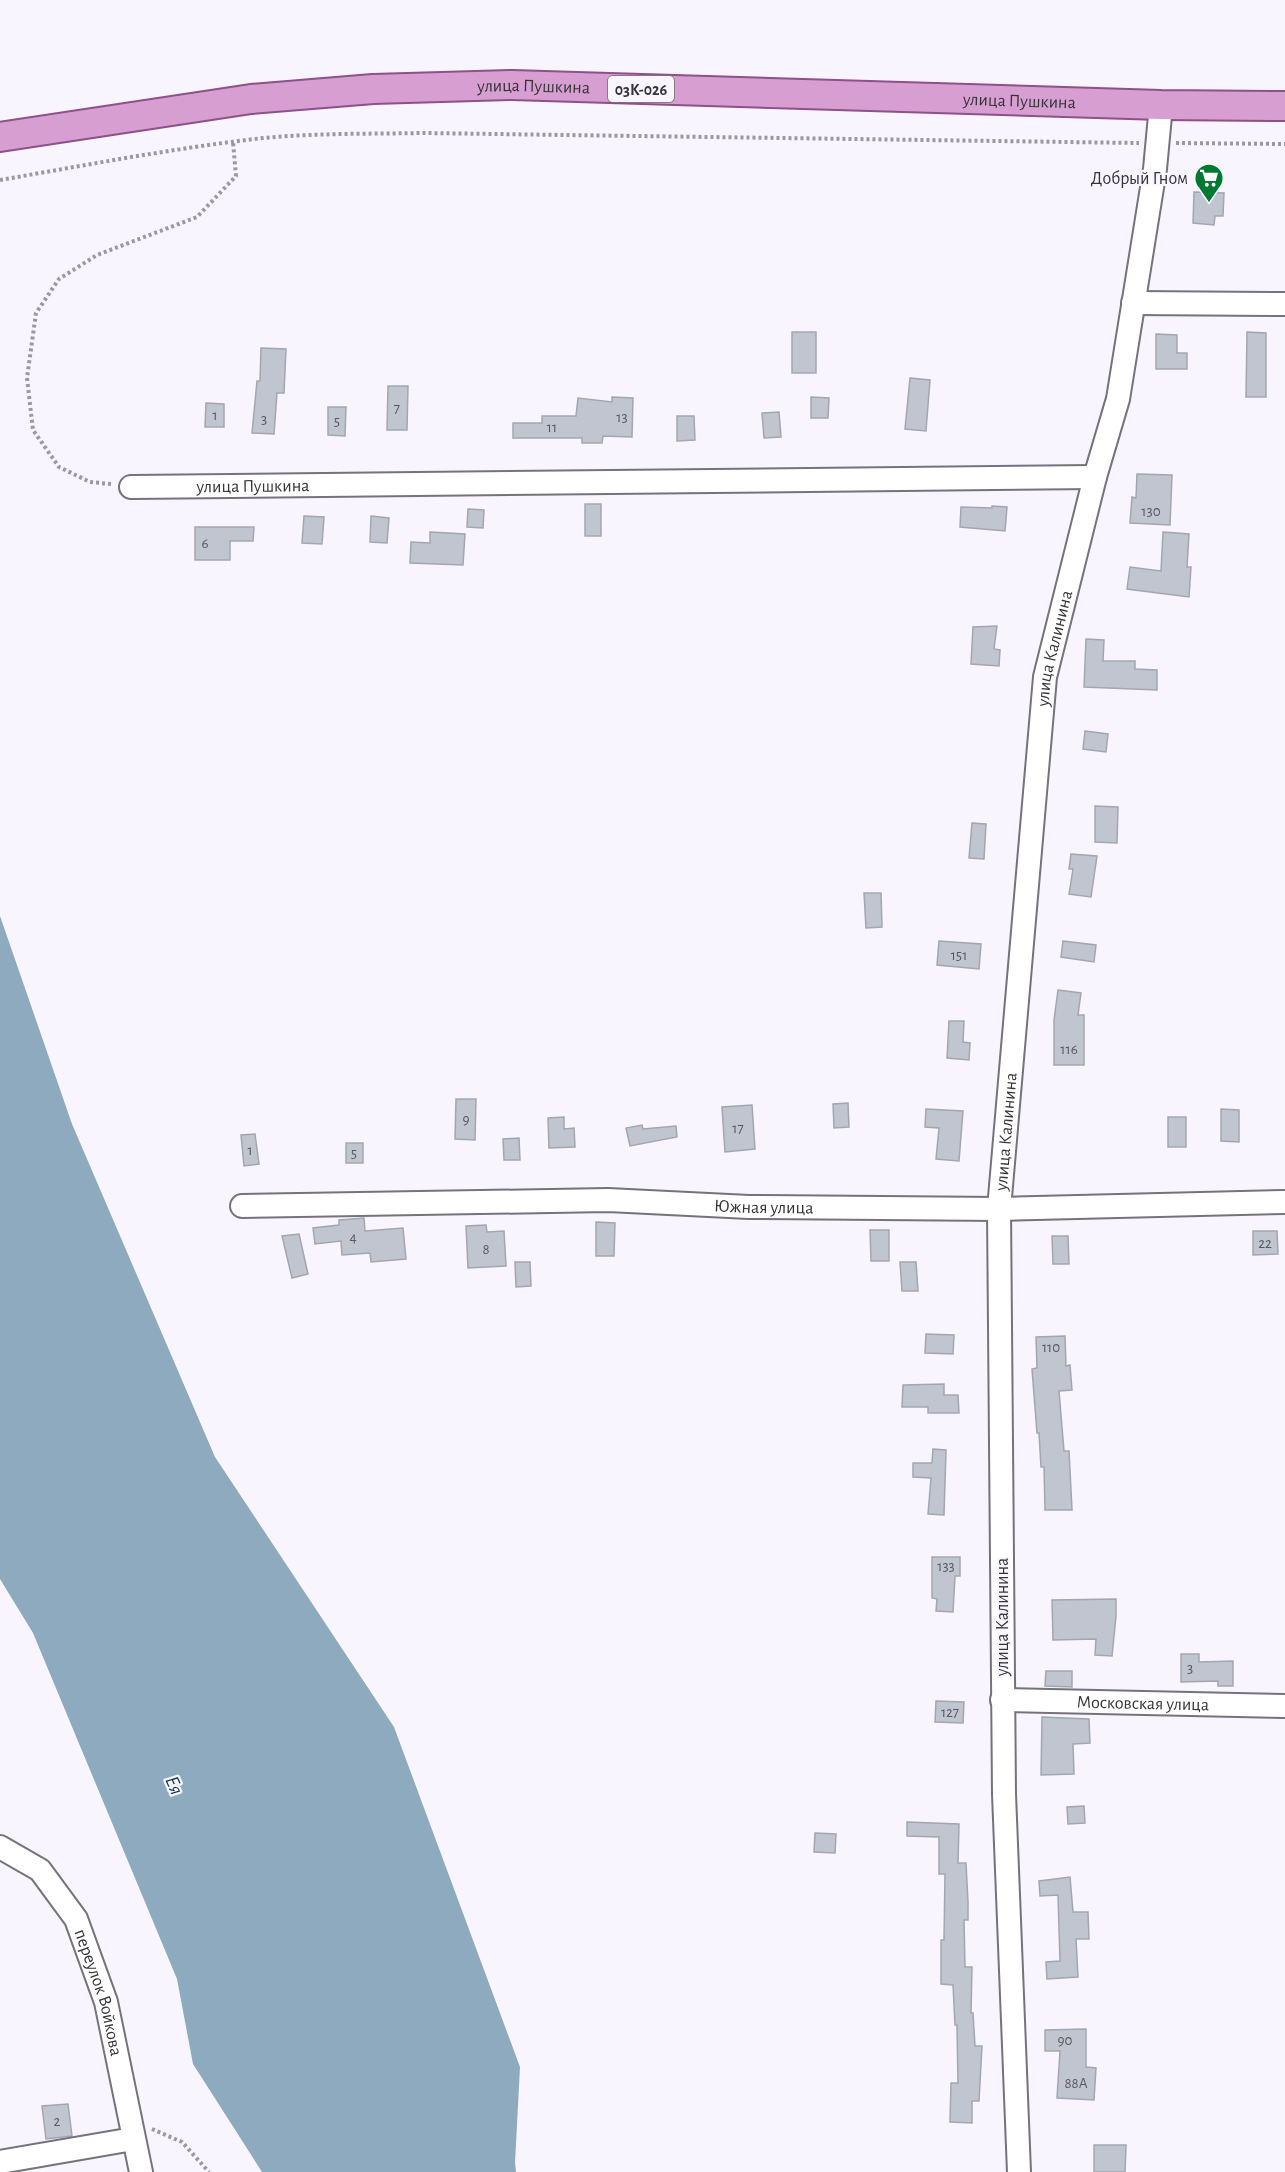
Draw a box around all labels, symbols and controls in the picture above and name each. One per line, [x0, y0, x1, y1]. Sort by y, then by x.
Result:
road number: 03К-026 [608, 76, 674, 102]
street label: улица Пушкина [476, 77, 590, 97]
street label: улица Пушкина [962, 91, 1076, 112]
supermarket icon: Добрый Гном [1193, 162, 1225, 204]
place label: Добрый Гном [1091, 169, 1188, 188]
house number: 7 [394, 401, 400, 416]
house number: 1 [212, 408, 218, 423]
house number: 13 [616, 410, 628, 425]
house number: 3 [261, 412, 267, 427]
house number: 5 [334, 414, 340, 429]
house number: 11 [547, 420, 557, 435]
street label: улица Пушкина [195, 477, 310, 496]
house number: 130 [1141, 504, 1161, 519]
house number: 6 [201, 536, 209, 551]
street label: улица Калинина [1034, 589, 1076, 708]
house number: 151 [951, 948, 967, 963]
house number: 116 [1060, 1042, 1078, 1057]
street label: улица Калинина [993, 1072, 1021, 1193]
house number: 9 [462, 1112, 470, 1127]
house number: 17 [732, 1121, 744, 1136]
house number: 1 [247, 1143, 253, 1158]
house number: 5 [351, 1146, 357, 1161]
street label: Южная улица [714, 1197, 814, 1218]
house number: 4 [349, 1230, 357, 1245]
house number: 22 [1258, 1236, 1272, 1251]
house number: 8 [482, 1242, 490, 1257]
house number: 110 [1042, 1340, 1060, 1355]
street label: улица Калинина [994, 1558, 1012, 1677]
house number: 133 [937, 1559, 955, 1574]
house number: 3 [1187, 1661, 1193, 1676]
street label: Московская улица [1077, 1694, 1209, 1714]
house number: 127 [941, 1705, 959, 1720]
water label: Ея [161, 1773, 187, 1798]
street label: переулок Войкова [70, 1927, 125, 2058]
house number: 90 [1058, 2033, 1073, 2048]
house number: 88А [1064, 2076, 1088, 2091]
house number: 2 [54, 2114, 61, 2129]

